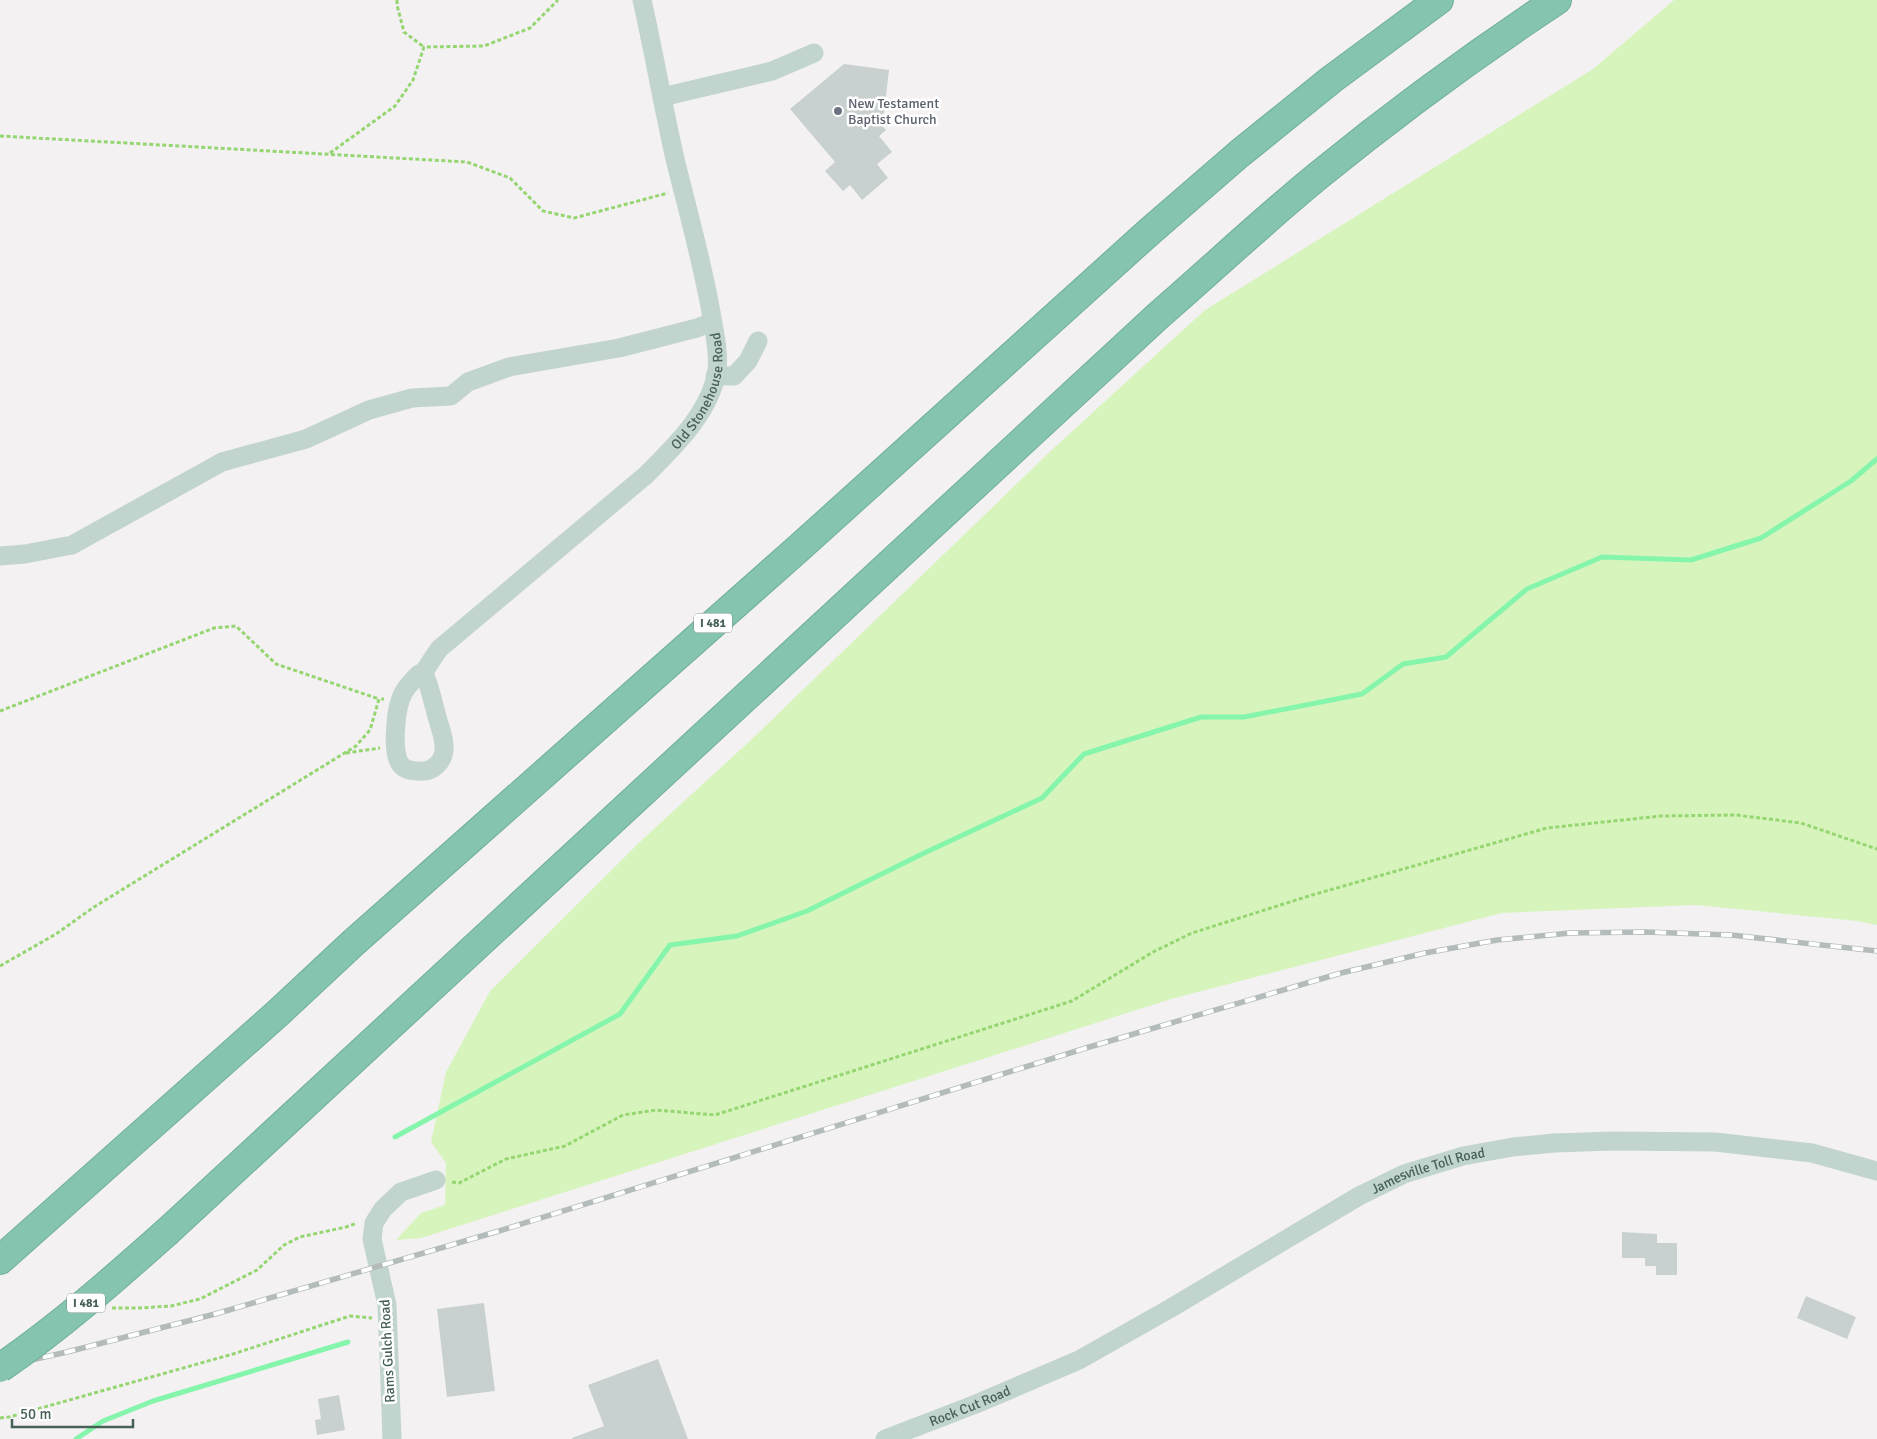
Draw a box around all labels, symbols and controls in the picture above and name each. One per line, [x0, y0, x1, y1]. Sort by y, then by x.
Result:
place label: New Testament Baptist Church [848, 95, 939, 128]
marker: New Testament Baptist Church [832, 105, 844, 117]
street label: Old Stonehouse Road [667, 331, 727, 453]
road number: I 481 [694, 614, 732, 632]
street label: Jamesville Toll Road [1368, 1144, 1486, 1198]
road number: I 481 [67, 1294, 105, 1312]
street label: Rams Gulch Road [376, 1299, 399, 1403]
street label: Rock Cut Road [927, 1382, 1013, 1430]
scale bar [12, 1396, 134, 1428]
text: 50 m [20, 1405, 51, 1423]

